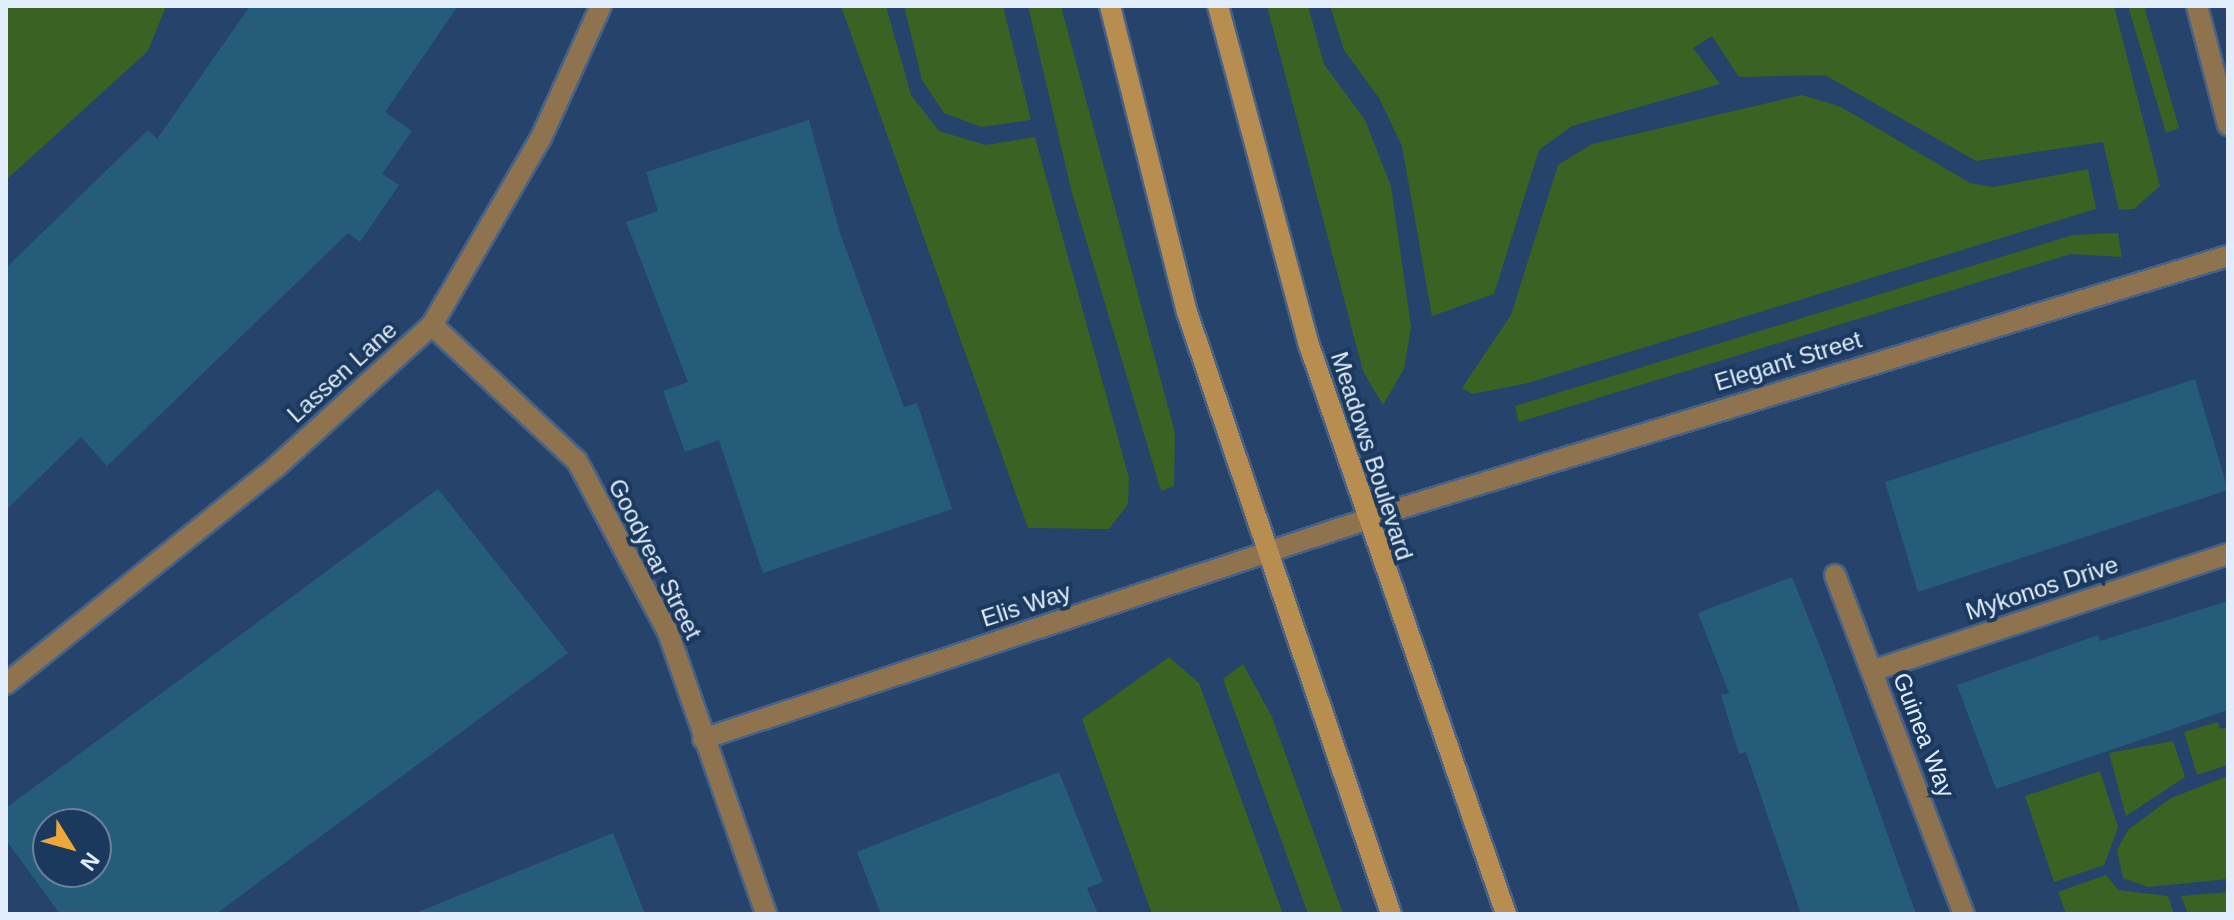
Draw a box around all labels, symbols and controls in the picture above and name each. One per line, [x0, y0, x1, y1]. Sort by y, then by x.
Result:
street label: Lassen Lane [281, 315, 403, 429]
street label: Elegant Street [1711, 325, 1865, 397]
street label: Meadows Boulevard [1325, 348, 1419, 564]
street label: Goodyear Street [602, 474, 708, 644]
street label: Mykonos Drive [1962, 550, 2122, 626]
street label: Elis Way [978, 577, 1074, 633]
street label: Guinea Way [1887, 669, 1961, 801]
north arrow [32, 808, 112, 888]
text: N [75, 848, 105, 875]

